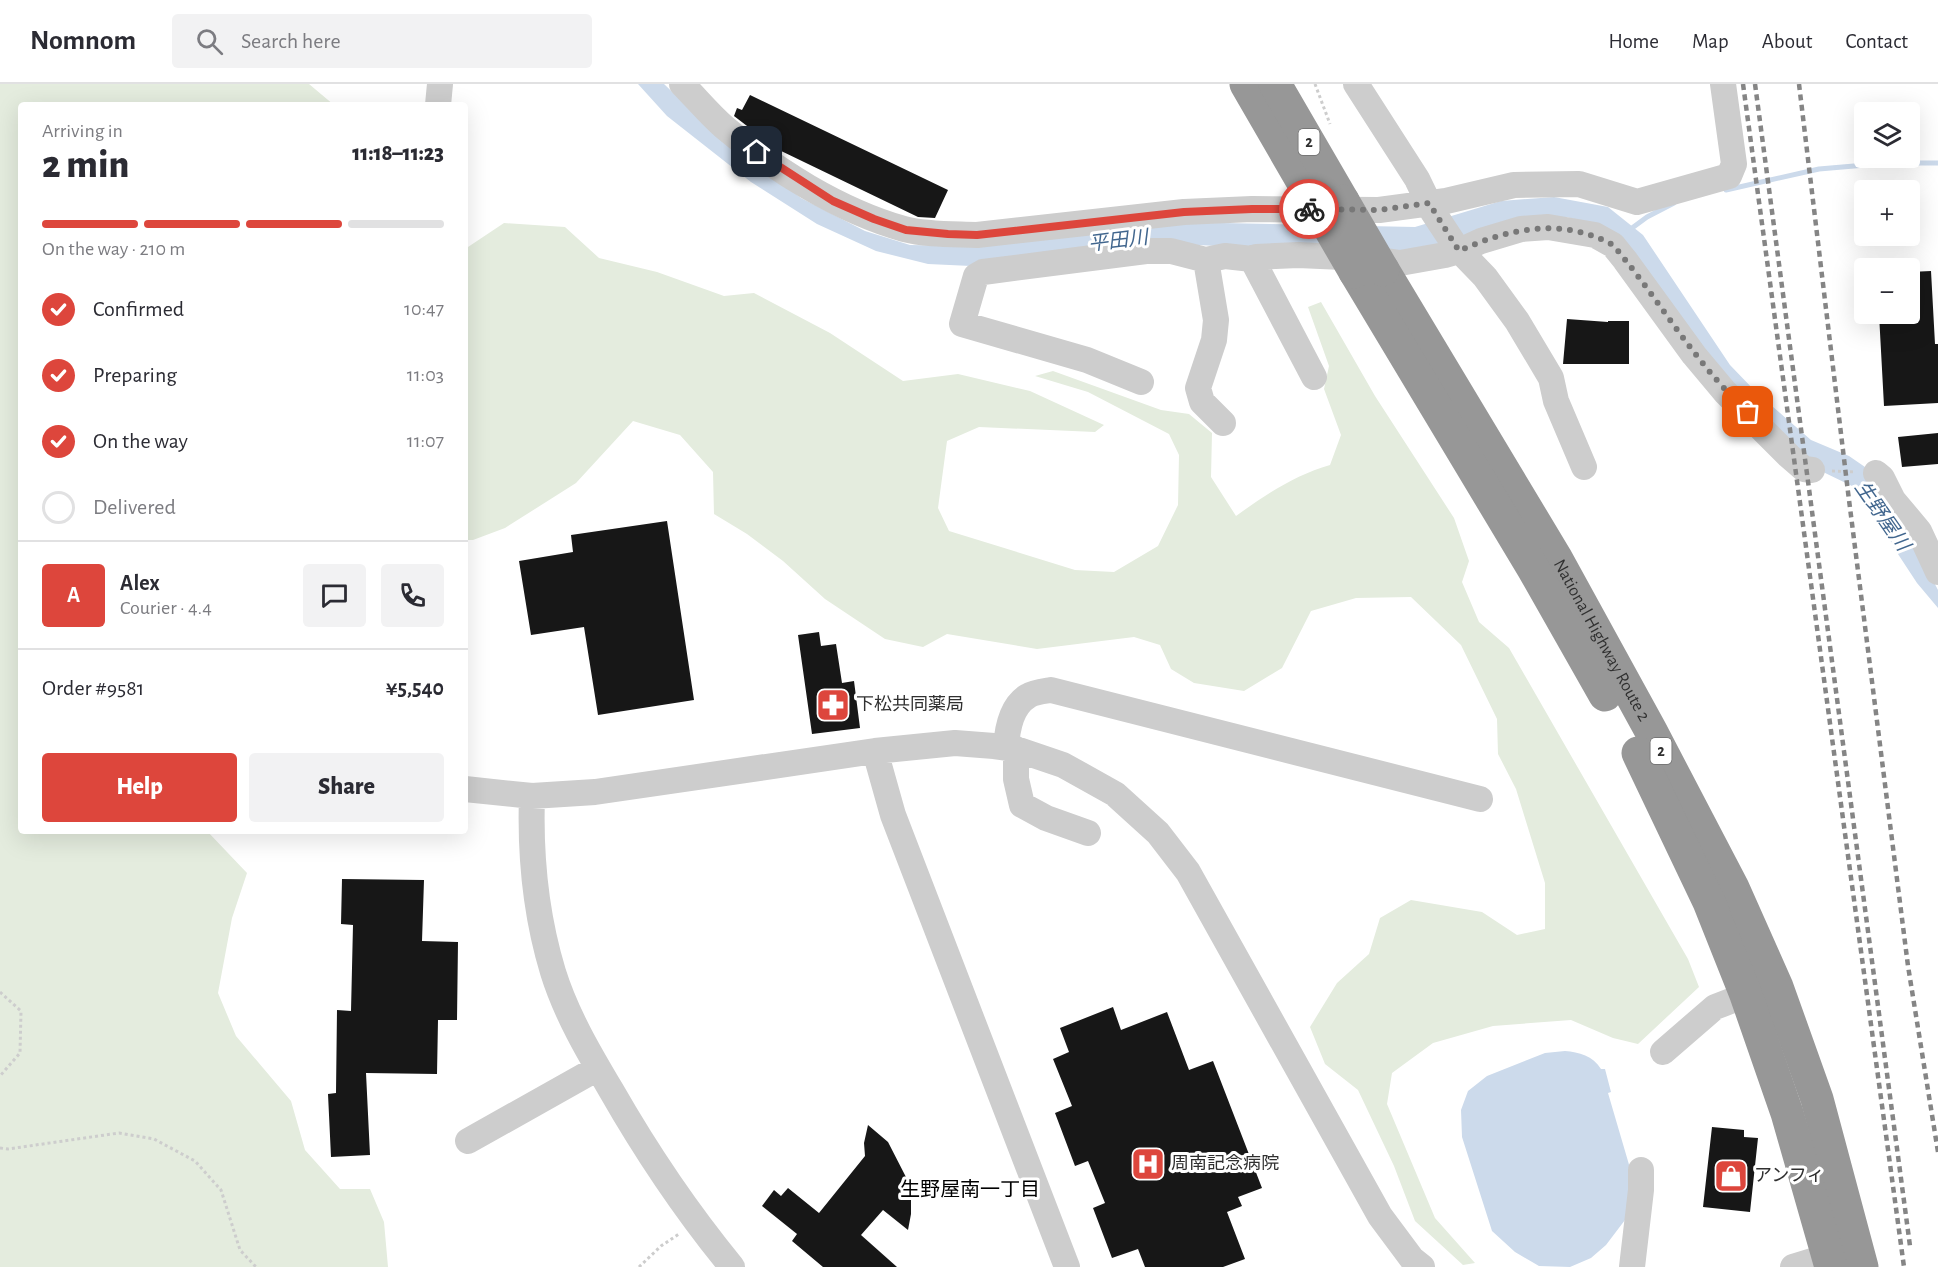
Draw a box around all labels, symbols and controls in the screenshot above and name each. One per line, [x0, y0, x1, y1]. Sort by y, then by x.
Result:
search box [172, 14, 592, 68]
icon: search [193, 25, 226, 58]
text: Nomnom [30, 27, 136, 55]
text: Search here [241, 30, 341, 52]
text: Home [1608, 31, 1659, 52]
text: Map [1692, 31, 1729, 52]
text: About [1762, 31, 1812, 52]
text: Contact [1845, 31, 1908, 52]
map controls [1854, 102, 1920, 324]
button: layers [1854, 102, 1920, 168]
text: Arriving in [42, 121, 123, 141]
pin [731, 126, 782, 177]
road number: 2 [1298, 129, 1320, 155]
icon: home [740, 135, 773, 168]
text: 11:18–11:23 [352, 142, 444, 164]
text: 2 min [42, 146, 129, 185]
courier [1279, 179, 1339, 239]
button: + [1854, 180, 1920, 246]
icon: bike [1293, 193, 1326, 226]
water label: 平田川 [1087, 227, 1151, 255]
text: On the way · 210 m [42, 239, 185, 259]
button: − [1854, 258, 1920, 324]
icon: check [42, 293, 75, 326]
text: Confirmed [93, 298, 184, 320]
text: 10:47 [404, 299, 444, 319]
icon: check [42, 359, 75, 392]
text: Preparing [93, 364, 177, 386]
text: 11:03 [407, 365, 444, 385]
pin [1722, 386, 1773, 437]
icon: bag [1731, 395, 1764, 428]
icon: check [42, 425, 75, 458]
text: On the way [93, 430, 188, 452]
text: 11:07 [407, 431, 444, 451]
water label: 生野屋川 [1851, 477, 1915, 556]
text: Delivered [93, 496, 176, 518]
street label: National Highway Route 2 [1550, 557, 1653, 724]
button: chat [303, 564, 366, 627]
button: phone [381, 564, 444, 627]
text: Alex [120, 572, 160, 594]
text: A [67, 584, 80, 606]
text: Courier · 4.4 [120, 598, 212, 618]
text: Order #9581 [42, 677, 144, 699]
text: ¥5,540 [386, 677, 444, 699]
pharmacy icon: 下松共同薬局 [815, 687, 851, 723]
place label: 下松共同薬局 [856, 695, 964, 714]
road number: 2 [1650, 738, 1672, 764]
button: Help [42, 753, 237, 822]
button: Share [249, 753, 444, 822]
hospital icon: 周南記念病院 [1130, 1146, 1166, 1182]
place label: 周南記念病院 [1171, 1154, 1279, 1173]
shop icon: アンフィ [1713, 1158, 1749, 1194]
place label: アンフィ [1754, 1167, 1824, 1185]
district label: 生野屋南一丁目 [900, 1179, 1040, 1200]

